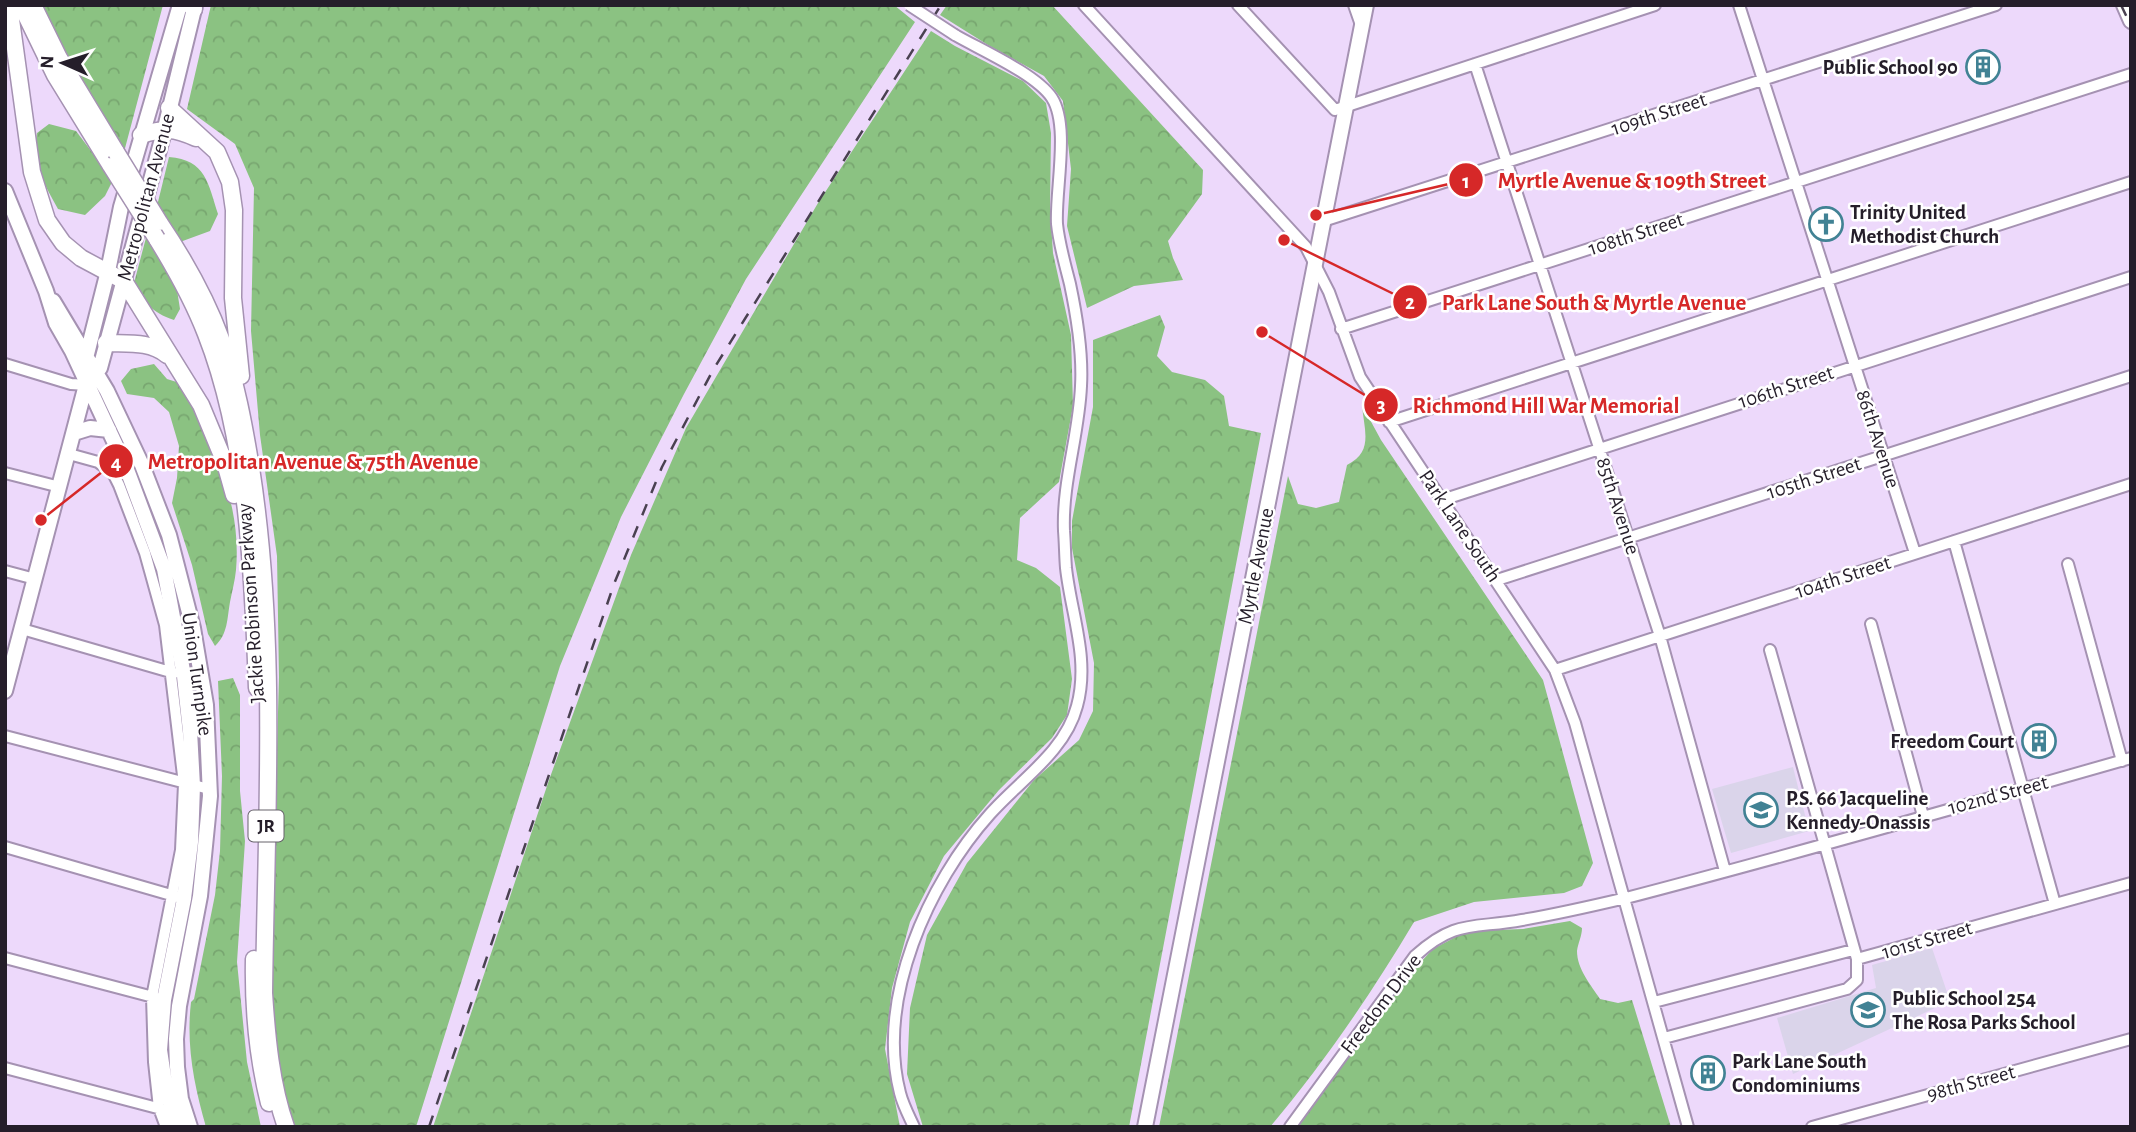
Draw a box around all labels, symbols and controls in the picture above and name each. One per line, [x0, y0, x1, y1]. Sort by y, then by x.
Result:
north arrow [28, 28, 98, 98]
building icon: Public School 90 [1964, 48, 2002, 86]
text: N [38, 55, 57, 69]
place label: Public School 90 [1822, 57, 1958, 78]
street label: 109th Street [1609, 89, 1709, 139]
street label: Metropolitan Avenue [114, 111, 178, 283]
callout: Myrtle Avenue & 109th Street [1449, 158, 1780, 202]
text: Myrtle Avenue & 109th Street [1498, 170, 1766, 193]
text: 1 [1462, 171, 1470, 192]
place label: Trinity United Methodist Church [1850, 202, 1999, 247]
church icon: Trinity United Methodist Church [1807, 205, 1845, 243]
street label: 108th Street [1586, 209, 1686, 259]
callout: Park Lane South & Myrtle Avenue [1393, 280, 1760, 324]
text: 2 [1405, 292, 1415, 313]
text: Park Lane South & Myrtle Avenue [1442, 292, 1746, 315]
street label: 106th Street [1736, 362, 1836, 412]
callout: Richmond Hill War Memorial [1364, 383, 1694, 427]
street label: 86th Avenue [1852, 387, 1904, 491]
text: 3 [1376, 395, 1386, 416]
text: Richmond Hill War Memorial [1412, 395, 1680, 418]
callout: Metropolitan Avenue & 75th Avenue [98, 439, 492, 483]
text: Metropolitan Avenue & 75th Avenue [148, 451, 478, 474]
text: 4 [111, 452, 121, 473]
street label: 105th Street [1764, 453, 1864, 503]
street label: 85th Avenue [1592, 455, 1644, 557]
street label: Park Lane South [1415, 466, 1505, 586]
street label: Jackie Robinson Parkway [234, 502, 268, 704]
street label: Myrtle Avenue [1234, 506, 1278, 626]
street label: 104th Street [1793, 552, 1894, 602]
street label: Union Turnpike [178, 611, 216, 737]
building icon: Freedom Court [2020, 722, 2058, 760]
place label: Freedom Court [1890, 731, 2014, 752]
street label: 102nd Street [1946, 772, 2050, 818]
place label: P.S. 66 Jacqueline Kennedy-Onassis [1786, 788, 1930, 833]
school or university icon: P.S. 66 Jacqueline Kennedy-Onassis [1742, 791, 1780, 829]
road number: JR [248, 810, 284, 842]
street label: 101st Street [1879, 917, 1975, 963]
street label: Freedom Drive [1337, 950, 1425, 1058]
place label: Public School 254 The Rosa Parks School [1892, 988, 2076, 1033]
school or university icon: Public School 254 The Rosa Parks School [1849, 991, 1887, 1029]
place label: Park Lane South Condominiums [1732, 1051, 1867, 1096]
building icon: Park Lane South Condominiums [1689, 1054, 1727, 1092]
street label: 98th Street [1925, 1061, 2018, 1105]

